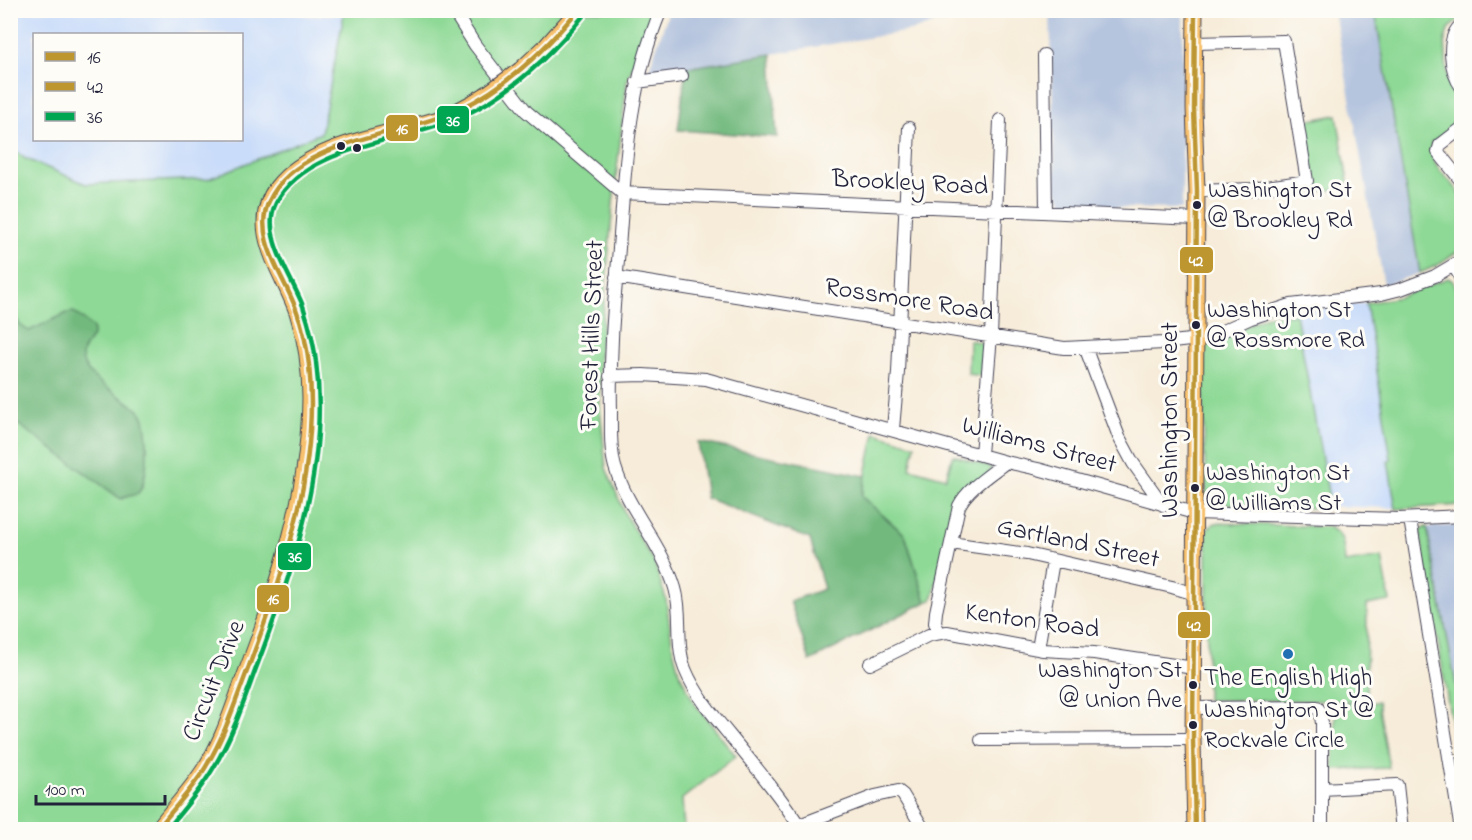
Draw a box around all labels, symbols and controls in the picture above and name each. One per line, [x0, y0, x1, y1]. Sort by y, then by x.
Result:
legend [33, 33, 243, 141]
text: 16 [87, 46, 101, 72]
text: 42 [87, 76, 103, 102]
line badge: 36 [436, 105, 470, 134]
text: 36 [87, 106, 102, 132]
text: 36 [445, 110, 461, 134]
line badge: 16 [385, 114, 419, 142]
text: 16 [396, 118, 409, 142]
unlabelled marker [335, 140, 347, 152]
unlabelled marker [351, 142, 363, 154]
street label: Brookley Road [830, 161, 990, 207]
place label: Washington St @ Brookley Rd [1208, 174, 1353, 240]
marker: Washington St @ Brookley Rd [1191, 199, 1203, 211]
street label: Forest Hills Street [571, 239, 615, 432]
line badge: 42 [1179, 246, 1214, 274]
text: 42 [1188, 250, 1203, 274]
street label: Rossmore Road [822, 269, 997, 333]
place label: Washington St @ Rossmore Rd [1207, 294, 1365, 359]
marker: Washington St @ Rossmore Rd [1190, 319, 1202, 331]
street label: Washington Street [1152, 322, 1190, 518]
street label: Williams Street [957, 407, 1121, 485]
place label: Washington St @ Williams St [1206, 457, 1350, 522]
marker: Washington St @ Williams St [1189, 482, 1201, 494]
street label: Gartland Street [993, 508, 1163, 580]
line badge: 36 [277, 542, 312, 571]
text: 36 [287, 546, 303, 570]
line badge: 16 [256, 584, 290, 613]
text: 16 [267, 588, 280, 612]
street label: Kenton Road [962, 594, 1102, 650]
line badge: 42 [1177, 611, 1211, 639]
street label: Circuit Drive [173, 614, 257, 747]
text: 42 [1186, 615, 1201, 639]
marker: The English High [1281, 647, 1295, 661]
place label: Washington St @ Union Ave [1038, 654, 1182, 719]
place label: The English High [1204, 660, 1372, 698]
marker: Washington St @ Union Ave [1187, 679, 1199, 691]
place label: Washington St @ Rockvale Circle [1204, 694, 1374, 759]
marker: Washington St @ Rockvale Circle [1187, 719, 1199, 731]
scale bar [36, 768, 165, 806]
text: 100 m [45, 778, 85, 804]

